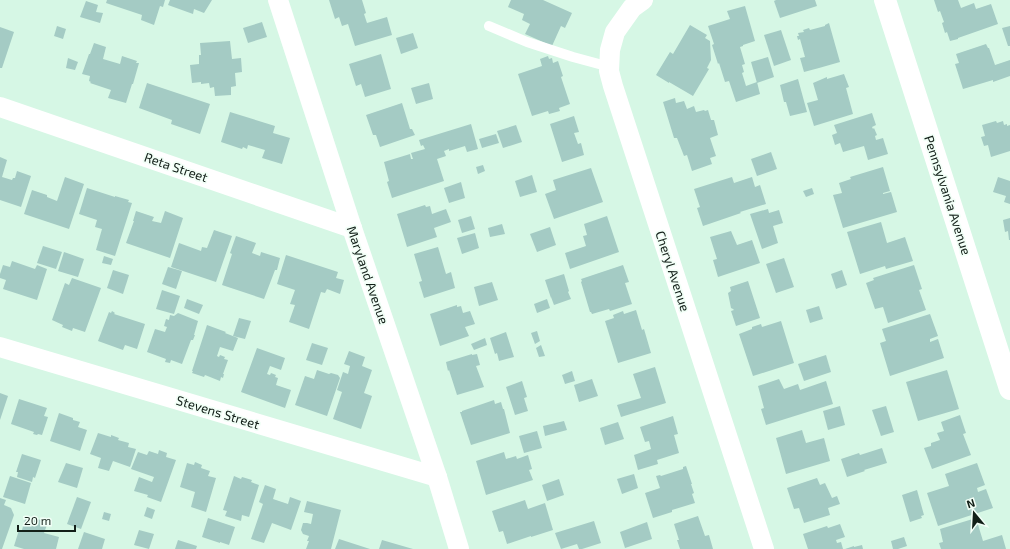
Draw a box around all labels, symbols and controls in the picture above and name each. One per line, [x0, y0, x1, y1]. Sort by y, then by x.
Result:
street label: Pennsylvania Avenue [921, 133, 975, 257]
street label: Reta Street [142, 149, 210, 185]
street label: Maryland Avenue [344, 224, 392, 326]
street label: Cheryl Avenue [652, 229, 694, 313]
street label: Stevens Street [174, 392, 262, 432]
north arrow [954, 493, 994, 533]
text: N [965, 496, 977, 510]
scale bar [18, 507, 75, 533]
text: 20 m [24, 513, 51, 527]

